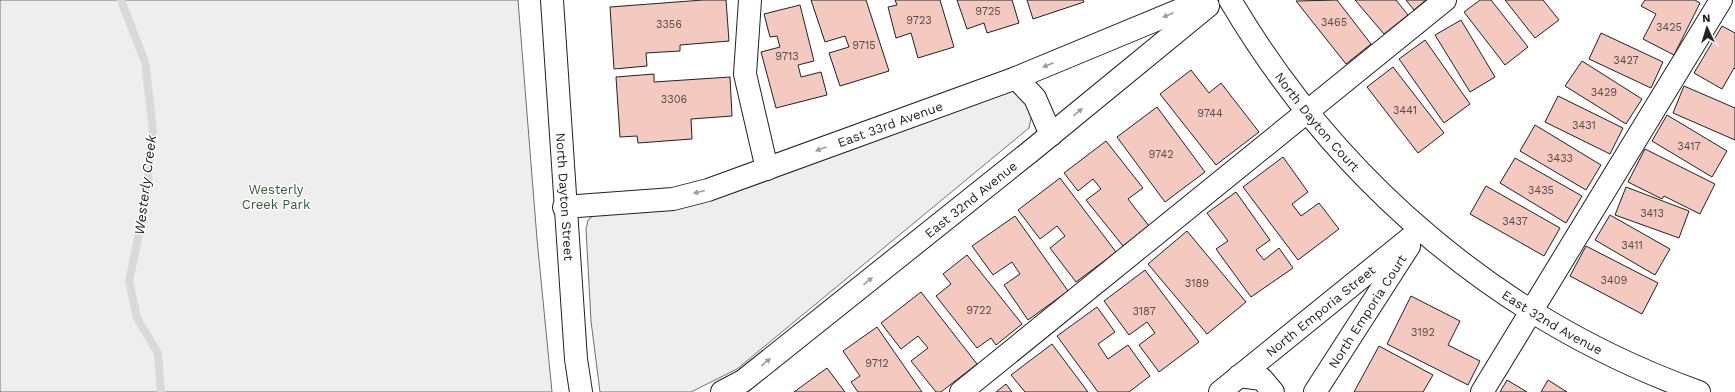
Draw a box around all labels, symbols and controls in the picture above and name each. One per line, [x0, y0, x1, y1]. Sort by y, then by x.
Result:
house number: 9725 [975, 5, 1001, 18]
north arrow [1687, 8, 1727, 48]
one-way arrow [1163, 12, 1174, 18]
text: N [1702, 12, 1711, 25]
house number: 9723 [906, 14, 932, 27]
house number: 3465 [1321, 16, 1347, 29]
house number: 3356 [656, 18, 682, 31]
house number: 3425 [1656, 21, 1682, 34]
house number: 9715 [852, 39, 876, 52]
house number: 9713 [775, 50, 799, 63]
house number: 3427 [1613, 54, 1639, 67]
one-way arrow [1043, 62, 1054, 68]
street label: North Dayton Court [1272, 69, 1363, 175]
house number: 3429 [1591, 86, 1617, 99]
house number: 3306 [661, 93, 687, 106]
street label: East 33rd Avenue [835, 98, 945, 150]
house number: 3441 [1393, 104, 1417, 117]
house number: 9744 [1197, 107, 1223, 120]
one-way arrow [1073, 108, 1084, 117]
house number: 3431 [1572, 119, 1596, 132]
street label: North Dayton Street [553, 132, 576, 262]
water label: Westerly Creek [131, 134, 159, 236]
house number: 3417 [1677, 140, 1701, 153]
one-way arrow [815, 146, 827, 152]
house number: 9742 [1148, 148, 1174, 161]
house number: 3433 [1547, 152, 1573, 165]
street label: East 32nd Avenue [922, 158, 1020, 241]
park label: Westerly Creek Park [242, 182, 311, 212]
house number: 3435 [1528, 184, 1554, 197]
one-way arrow [692, 189, 704, 195]
house number: 3413 [1640, 207, 1664, 220]
house number: 3437 [1502, 215, 1528, 228]
house number: 3411 [1621, 239, 1643, 252]
street label: North Emporia Court [1325, 251, 1410, 371]
street label: North Emporia Street [1263, 262, 1379, 360]
house number: 3409 [1601, 274, 1628, 287]
one-way arrow [862, 277, 873, 286]
house number: 3189 [1185, 277, 1209, 290]
street label: East 32nd Avenue [1499, 287, 1605, 358]
house number: 9722 [966, 304, 992, 317]
house number: 3187 [1132, 305, 1156, 318]
house number: 3192 [1411, 326, 1435, 339]
house number: 9712 [865, 357, 889, 370]
one-way arrow [761, 358, 771, 366]

